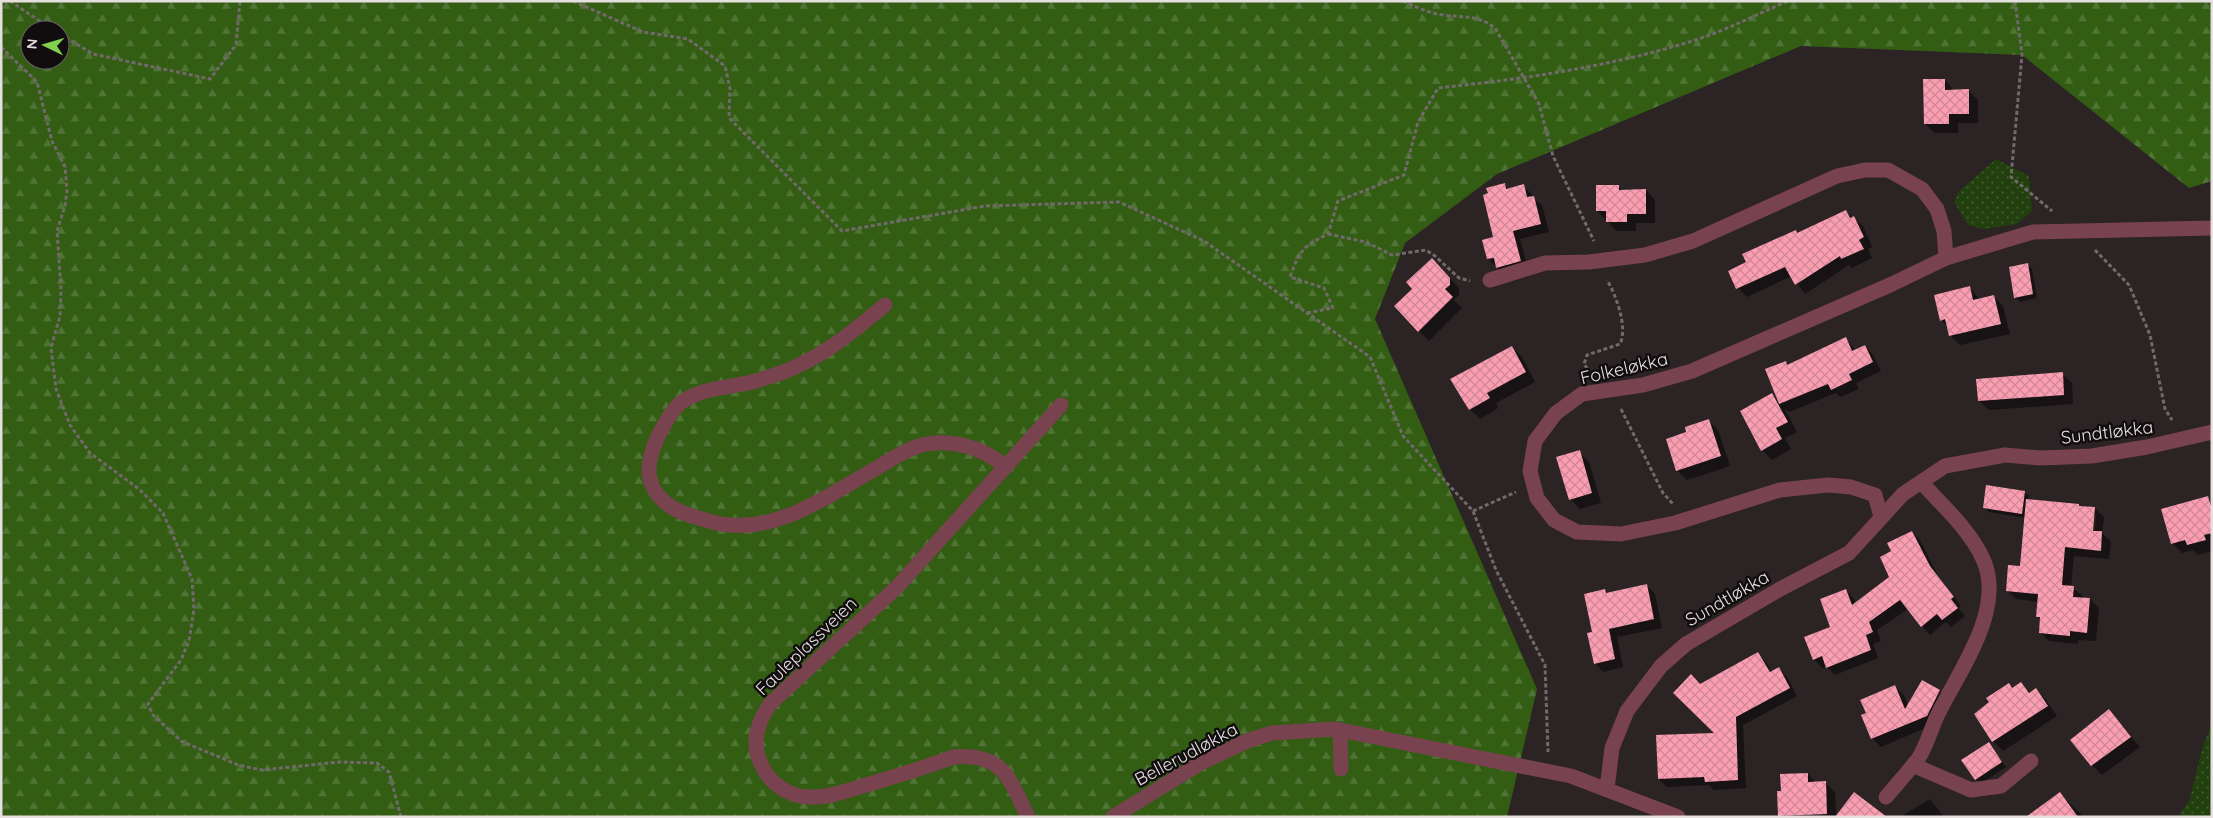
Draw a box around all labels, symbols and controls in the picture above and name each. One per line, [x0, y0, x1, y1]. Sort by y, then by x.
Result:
north arrow [20, 20, 70, 70]
text: N [23, 38, 41, 50]
street label: Folkeløkka [1578, 347, 1670, 389]
street label: Sundtløkka [2060, 415, 2154, 449]
street label: Sundtløkka [1681, 565, 1773, 631]
street label: Fauleplassveien [751, 592, 861, 700]
street label: Bellerudløkka [1131, 717, 1241, 791]

